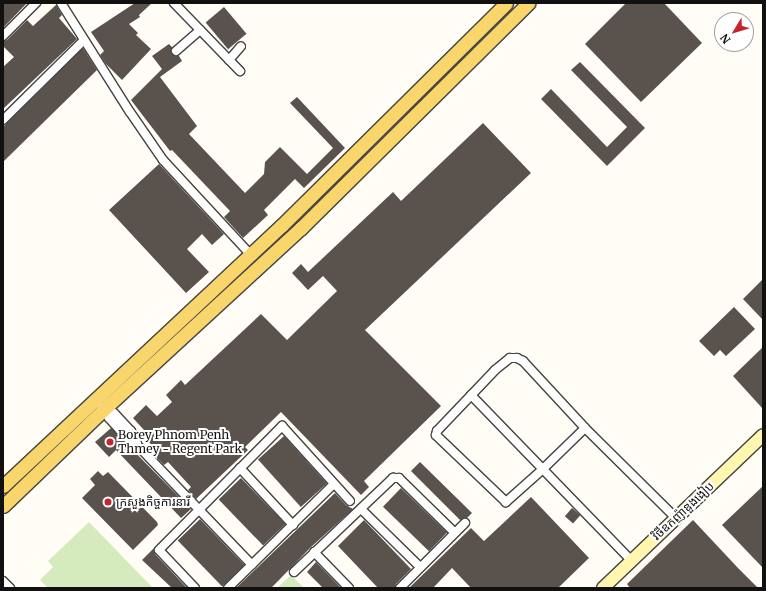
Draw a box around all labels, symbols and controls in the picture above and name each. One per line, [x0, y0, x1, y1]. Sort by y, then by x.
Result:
north arrow [714, 12, 754, 52]
text: N [717, 31, 734, 47]
place label: Borey Phnom Penh Thmey - Regent Park [118, 428, 242, 456]
marker: Borey Phnom Penh Thmey - Regent Park [105, 437, 115, 447]
street label: វិថីឧកញ៉ាឌួងងៀប [649, 479, 717, 543]
place label: ក្រសួងកិច្ចការនារី [116, 495, 190, 509]
marker: ក្រសួងកិច្ចការនារី [103, 497, 113, 507]

